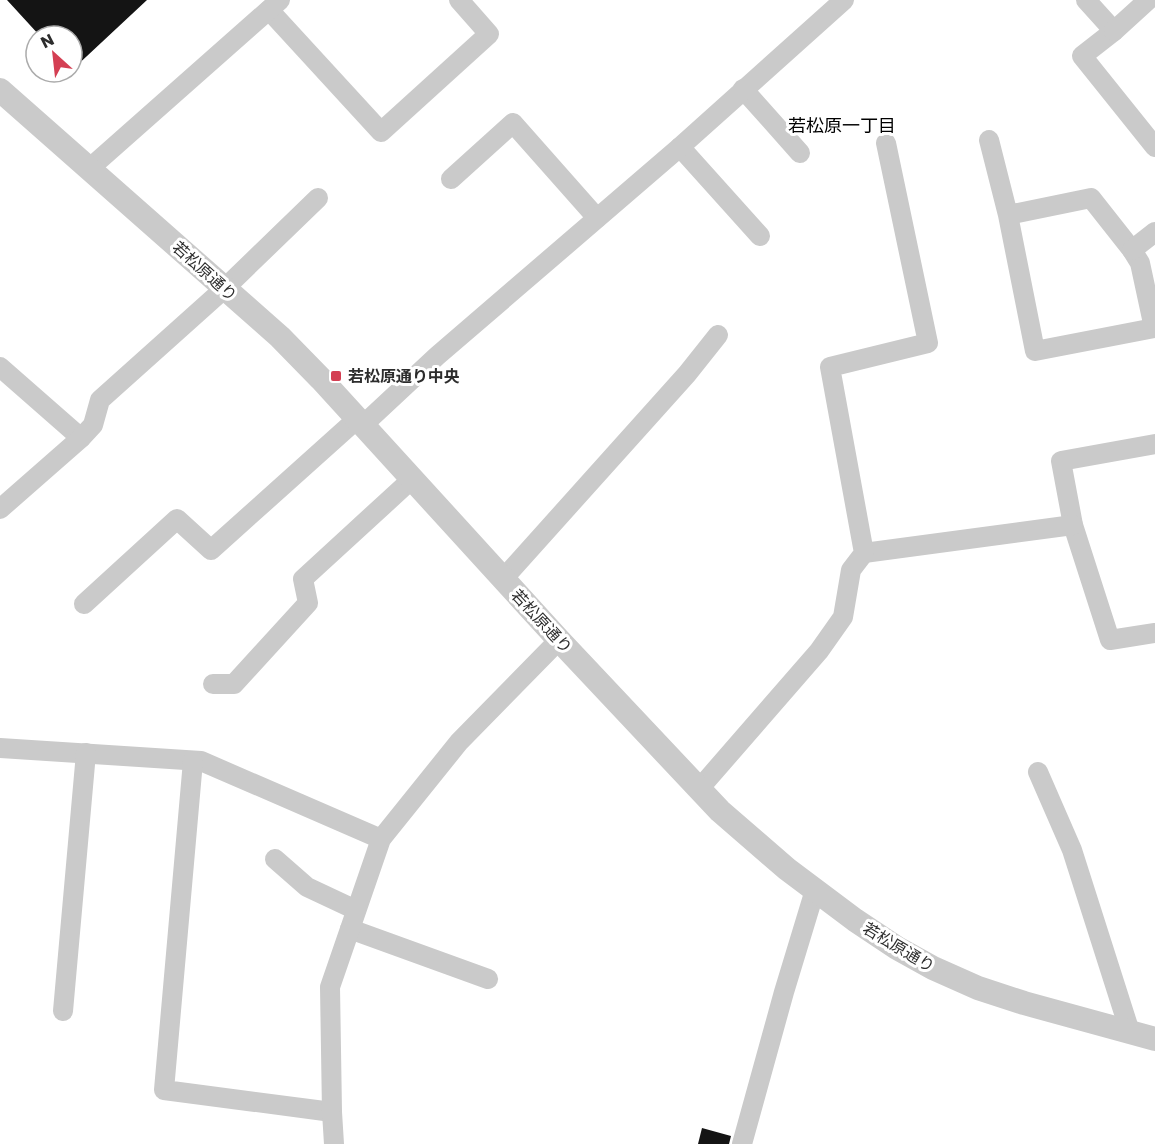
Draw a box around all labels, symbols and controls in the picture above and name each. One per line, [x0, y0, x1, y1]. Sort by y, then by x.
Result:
north arrow [24, 24, 84, 84]
text: N [37, 28, 58, 54]
district label: 若松原一丁目 [788, 113, 896, 138]
street label: 若松原通り [167, 236, 242, 307]
place label: 若松原通り中央 [348, 365, 460, 388]
marker: 若松原通り中央 [329, 369, 343, 383]
street label: 若松原通り [506, 584, 577, 658]
street label: 若松原通り [859, 917, 939, 978]

